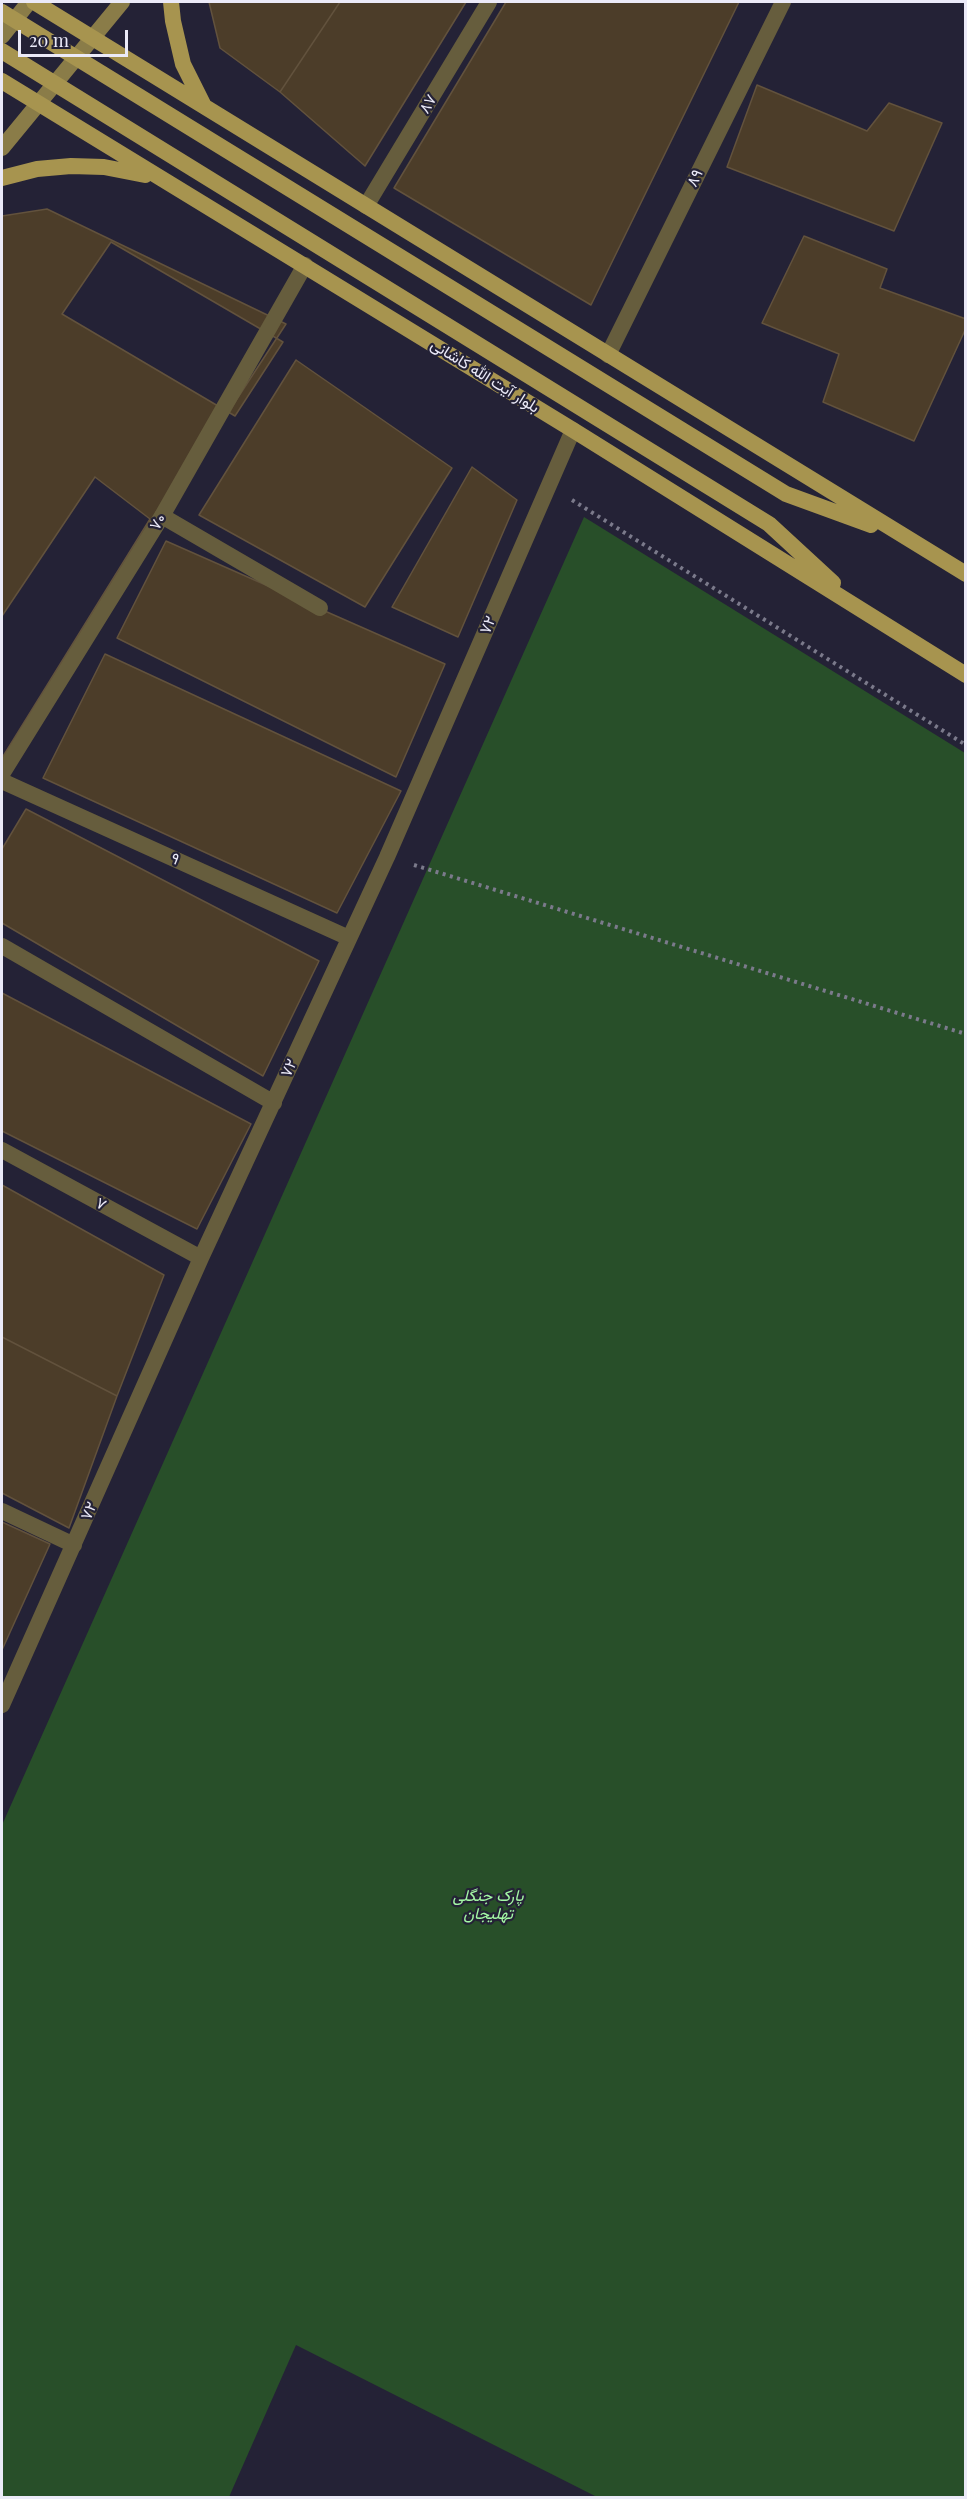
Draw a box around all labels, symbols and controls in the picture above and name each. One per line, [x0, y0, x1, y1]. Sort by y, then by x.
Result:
scale bar [21, 18, 130, 56]
text: 20 m [29, 28, 69, 52]
street label: ۸۷ [415, 91, 441, 117]
street label: ۸۹ [683, 166, 707, 190]
street label: بلوار آیت الله کاشانی [427, 335, 543, 417]
street label: ۷۰ [146, 510, 170, 534]
street label: ۷۲ [476, 613, 500, 637]
street label: ۹ [168, 849, 182, 869]
street label: ۷۲ [277, 1056, 301, 1080]
street label: ۷ [92, 1193, 110, 1215]
street label: ۷۲ [77, 1499, 101, 1523]
park label: پارک جنگلی تهلیجان [453, 1886, 523, 1924]

